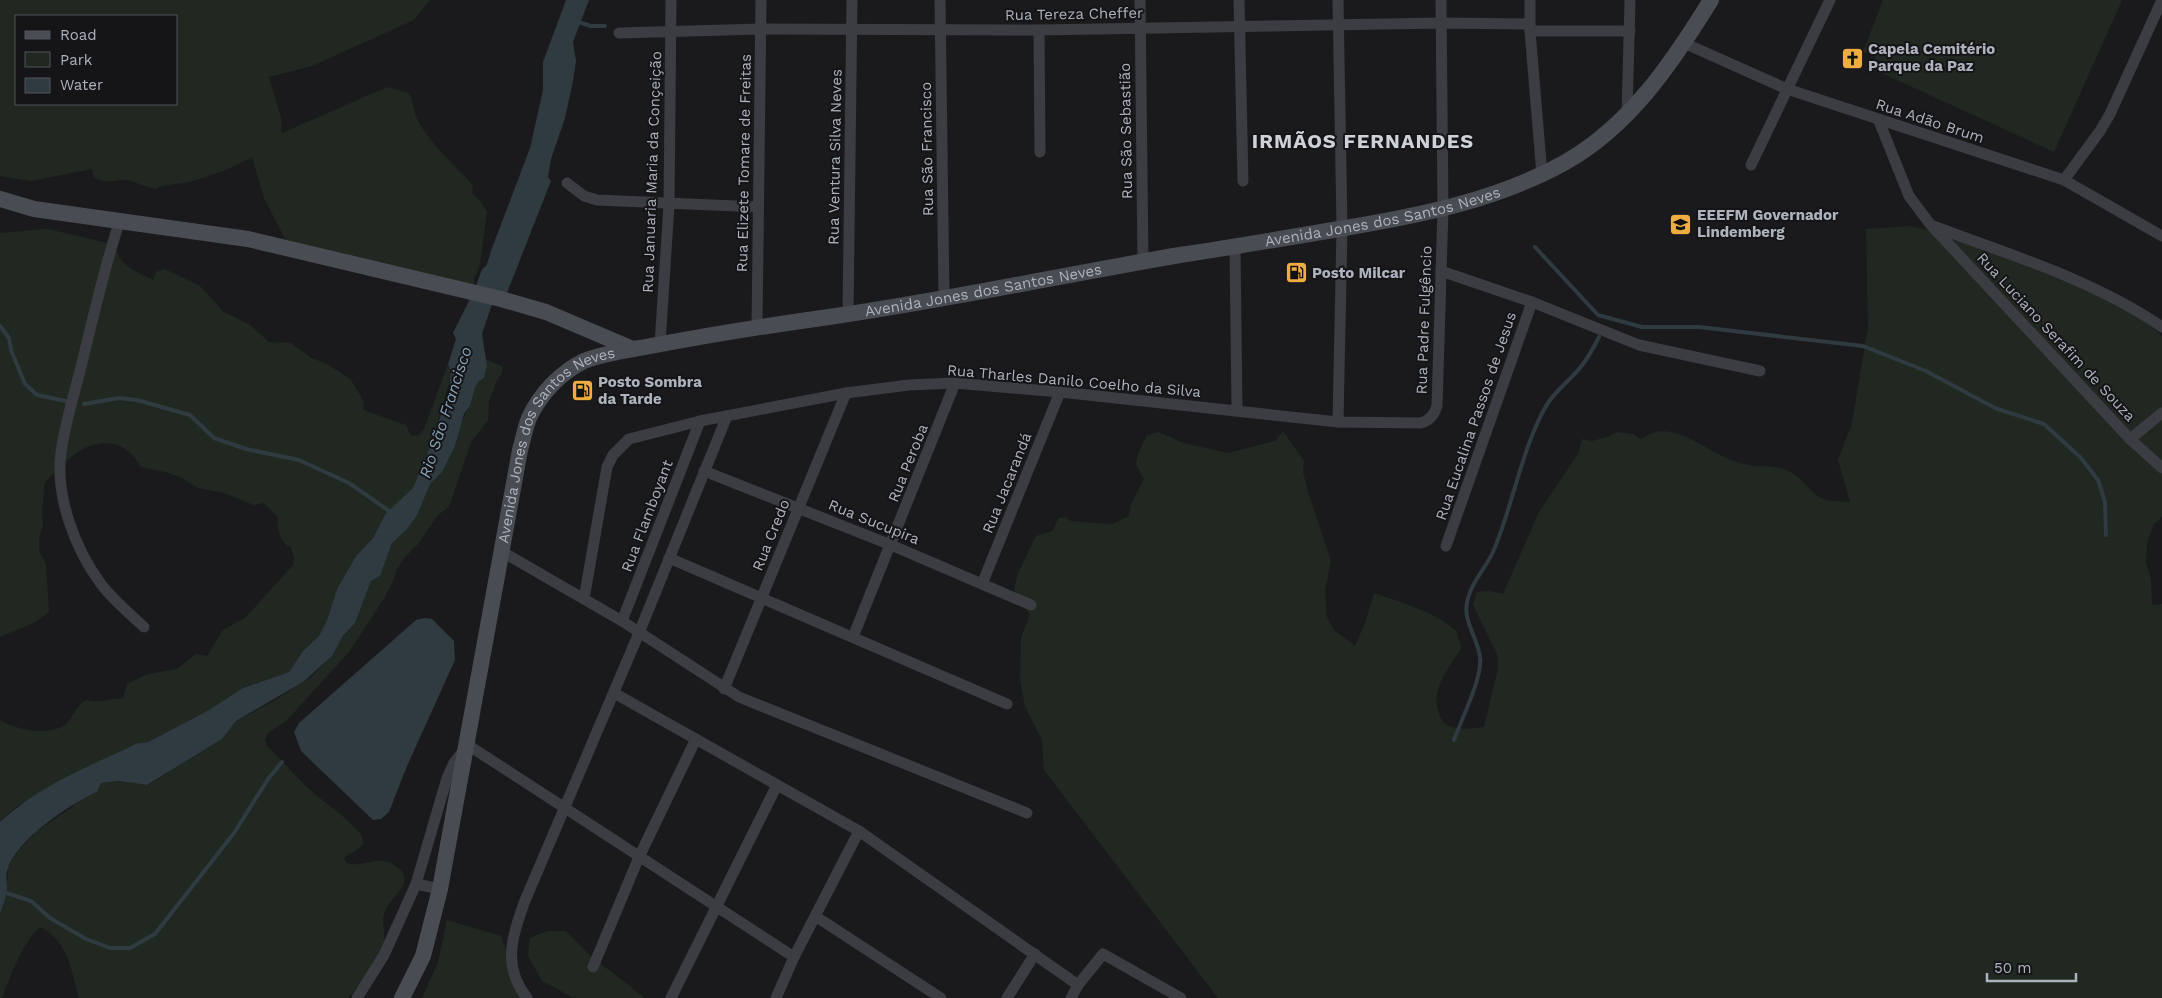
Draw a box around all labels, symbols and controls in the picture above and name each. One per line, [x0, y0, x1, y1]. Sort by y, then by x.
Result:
street label: Rua Tereza Cheffer [1005, 4, 1143, 24]
legend [15, 15, 178, 105]
text: Road [60, 26, 97, 44]
place label: Capela Cemitério Parque da Paz [1868, 40, 1995, 75]
church icon: Capela Cemitério Parque da Paz [1840, 46, 1864, 70]
text: Park [60, 51, 93, 69]
street label: Rua Januaria Maria da Conçeição [639, 51, 665, 293]
street label: Rua Elizete Tomare de Freitas [733, 54, 755, 272]
street label: Rua São Sebastião [1116, 63, 1136, 199]
street label: Rua Ventura Silva Neves [824, 69, 846, 245]
text: Water [60, 76, 103, 94]
street label: Rua São Francisco [917, 82, 937, 216]
street label: Rua Adão Brum [1873, 95, 1987, 147]
district label: IRMÃOS FERNANDES [1252, 129, 1474, 153]
street label: Avenida Jones dos Santos Neves [1263, 183, 1503, 250]
place label: EEEFM Governador Lindemberg [1697, 206, 1839, 241]
school or university icon: EEEFM Governador Lindemberg [1669, 212, 1693, 236]
street label: Rua Padre Fulgêncio [1412, 245, 1436, 395]
street label: Rua Luciano Serafim de Souza [1973, 249, 2139, 425]
street label: Avenida Jones dos Santos Neves [864, 260, 1103, 320]
fuel station icon: Posto Milcar [1284, 261, 1308, 285]
place label: Posto Milcar [1312, 264, 1406, 282]
street label: Rua Eucalina Passos de Jesus [1432, 309, 1520, 523]
water label: Rio São Francisco [415, 344, 476, 480]
street label: Avenida Jones dos Santos Neves [494, 344, 617, 545]
street label: Rua Tharles Danilo Coelho da Silva [946, 361, 1202, 401]
place label: Posto Sombra da Tarde [598, 373, 702, 408]
fuel station icon: Posto Sombra da Tarde [570, 379, 594, 403]
street label: Rua Peroba [884, 421, 932, 505]
street label: Rua Jacarandá [979, 429, 1036, 536]
street label: Rua Flamboyant [617, 457, 677, 575]
street label: Rua Sucupira [826, 496, 923, 549]
street label: Rua Credo [749, 497, 793, 573]
scale bar [1987, 950, 2076, 982]
text: 50 m [1994, 959, 2031, 977]

